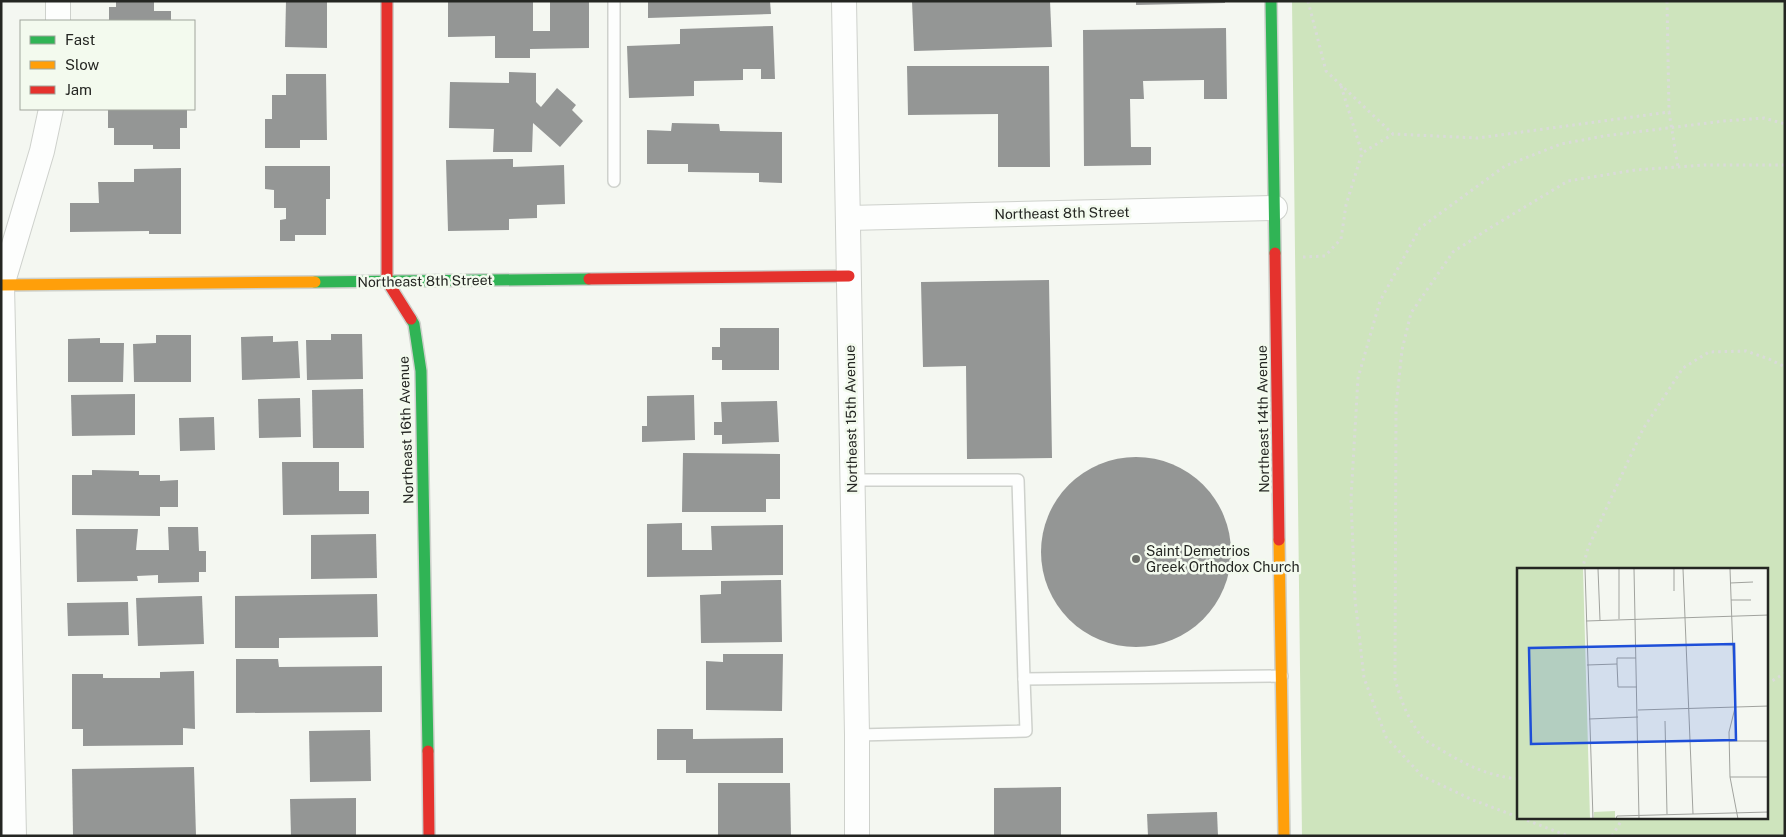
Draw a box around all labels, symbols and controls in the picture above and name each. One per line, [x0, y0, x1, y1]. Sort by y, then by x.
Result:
legend [20, 20, 195, 110]
text: Fast [65, 31, 95, 48]
text: Slow [65, 56, 100, 73]
text: Jam [65, 81, 92, 98]
street label: Northeast 8th Street [994, 204, 1130, 222]
street label: Northeast 8th Street [357, 272, 493, 290]
street label: Northeast 15th Avenue [842, 345, 860, 493]
street label: Northeast 14th Avenue [1254, 345, 1272, 493]
street label: Northeast 16th Avenue [395, 356, 417, 504]
place label: Saint Demetrios Greek Orthodox Church [1146, 543, 1300, 575]
marker: Saint Demetrios Greek Orthodox Church [1130, 553, 1142, 565]
inset map [1517, 568, 1768, 820]

